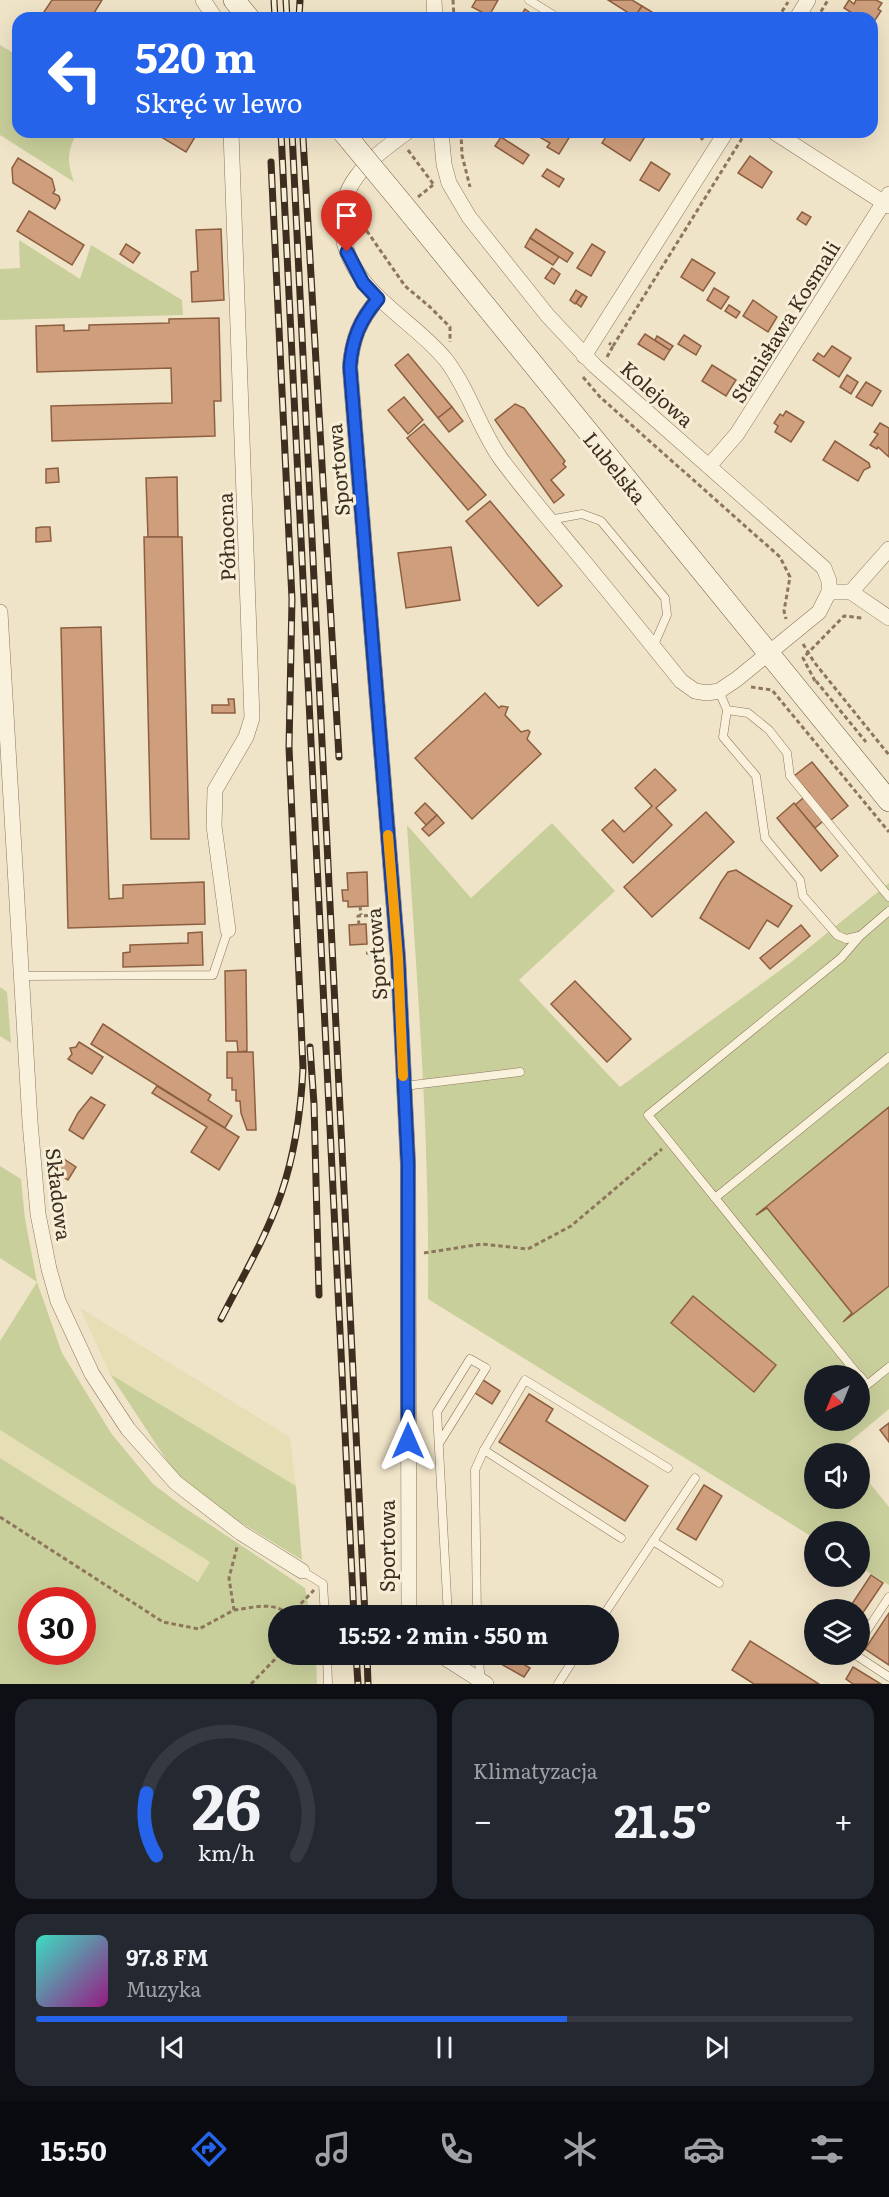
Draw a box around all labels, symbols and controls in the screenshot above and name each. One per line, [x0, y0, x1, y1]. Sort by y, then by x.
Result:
text: 520 m [135, 24, 256, 86]
icon: left [36, 36, 114, 114]
text: Skręć w lewo [135, 81, 303, 121]
pin [321, 190, 372, 252]
icon: arrive [330, 199, 363, 232]
street label: Stanisława Kosmali [722, 234, 846, 408]
street label: Kolejowa [615, 353, 701, 433]
street label: Sportowa [318, 422, 356, 517]
street label: Lubelska [577, 424, 655, 510]
street label: Północna [208, 492, 242, 582]
street label: Sportowa [357, 907, 393, 1001]
street label: Składowa [39, 1146, 81, 1242]
north arrow [804, 1365, 870, 1431]
map controls [804, 1365, 870, 1665]
position arrow [376, 1409, 440, 1473]
button: sound [804, 1443, 870, 1509]
street label: Sportowa [371, 1500, 401, 1592]
button: search [804, 1521, 870, 1587]
speed limit sign: 30 [18, 1587, 96, 1665]
button: layers [804, 1599, 870, 1665]
text: 15:52 · 2 min · 550 m [339, 1618, 548, 1651]
text: Klimatyzacja [473, 1755, 598, 1785]
text: 26 [191, 1757, 261, 1849]
text: 21.5° [614, 1785, 712, 1852]
text: − [473, 1794, 492, 1843]
text: + [834, 1794, 853, 1843]
text: km/h [197, 1836, 255, 1868]
text: 97.8 FM [126, 1940, 208, 1973]
text: Muzyka [126, 1973, 201, 2003]
icon: previous [156, 2031, 189, 2064]
icon: pause [428, 2031, 461, 2064]
icon: next [700, 2031, 733, 2064]
icon: directions [188, 2128, 230, 2170]
icon: music [312, 2128, 354, 2170]
icon: phone [435, 2128, 477, 2170]
icon: climate [559, 2128, 601, 2170]
icon: car [683, 2128, 725, 2170]
icon: filters [806, 2128, 848, 2170]
text: 15:50 [41, 2129, 107, 2169]

